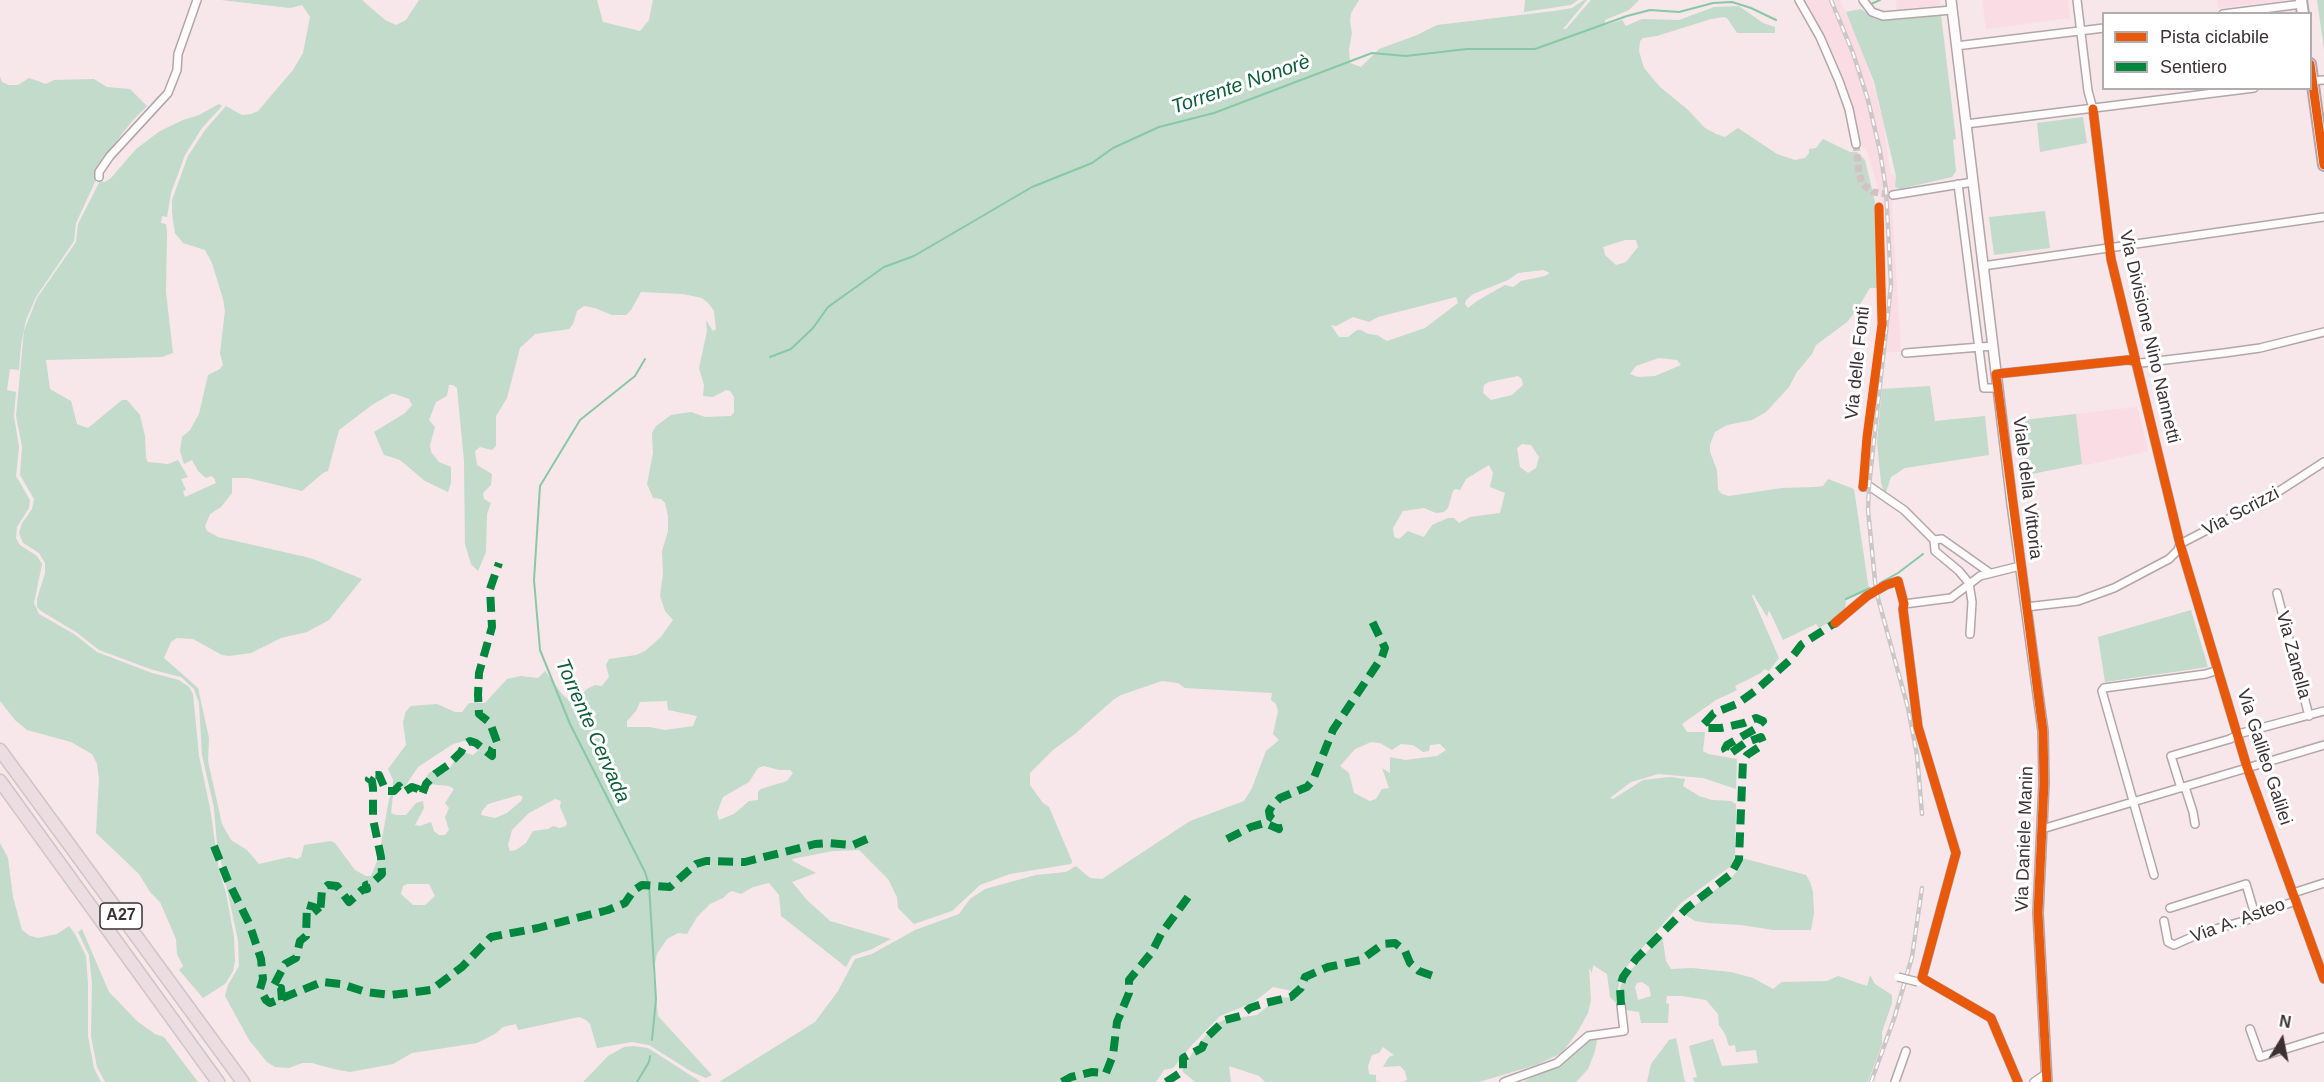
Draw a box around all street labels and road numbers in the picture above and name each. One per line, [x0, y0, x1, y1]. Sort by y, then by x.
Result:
street label: Via Divisione Nino Nannetti [2114, 228, 2184, 446]
street label: Via delle Fonti [1841, 305, 1875, 421]
street label: Viale della Vittoria [2008, 416, 2046, 560]
street label: Via Scrizzi [2199, 483, 2283, 541]
street label: Via Zanella [2271, 609, 2315, 701]
street label: Via Galileo Galilei [2232, 686, 2296, 828]
street label: Via Daniele Manin [2012, 766, 2038, 912]
street label: Via A. Asteo [2188, 894, 2288, 948]
road number: A27 [100, 903, 142, 929]

